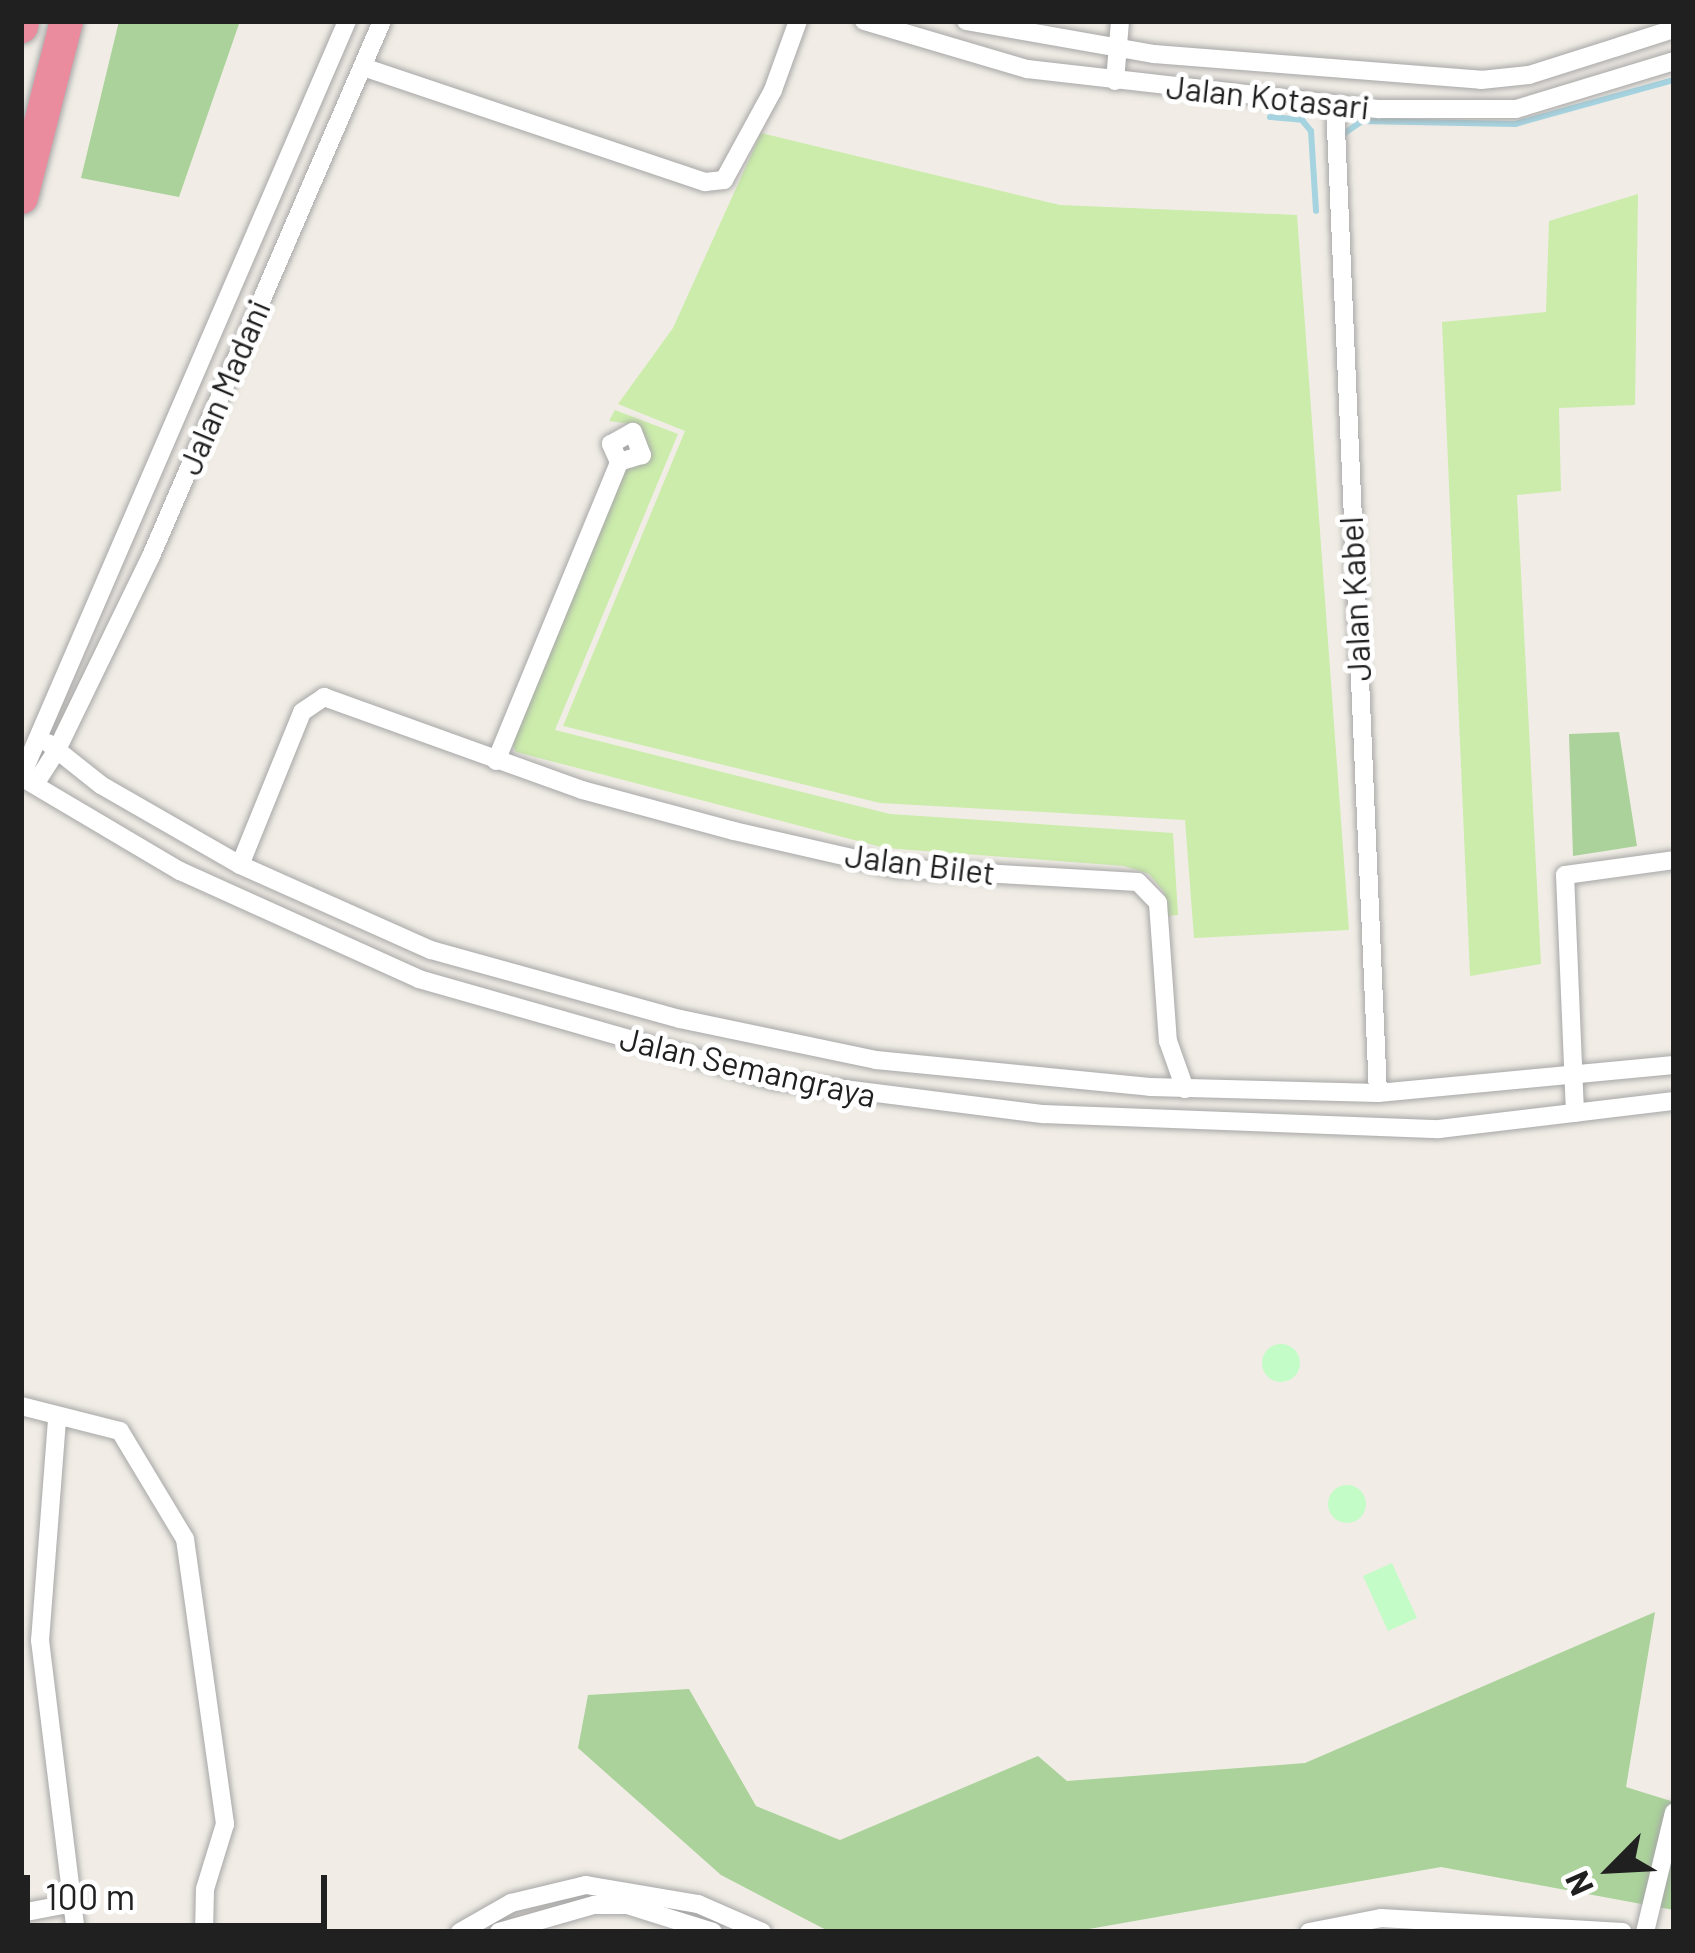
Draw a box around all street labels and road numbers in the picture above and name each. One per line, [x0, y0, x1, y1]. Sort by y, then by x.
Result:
street label: Jalan Kotasari [1164, 67, 1372, 127]
street label: Jalan Madani [169, 294, 279, 480]
street label: Jalan Kabel [1331, 516, 1379, 682]
street label: Jalan Bilet [843, 835, 997, 893]
street label: Jalan Semangraya [616, 1018, 880, 1116]

